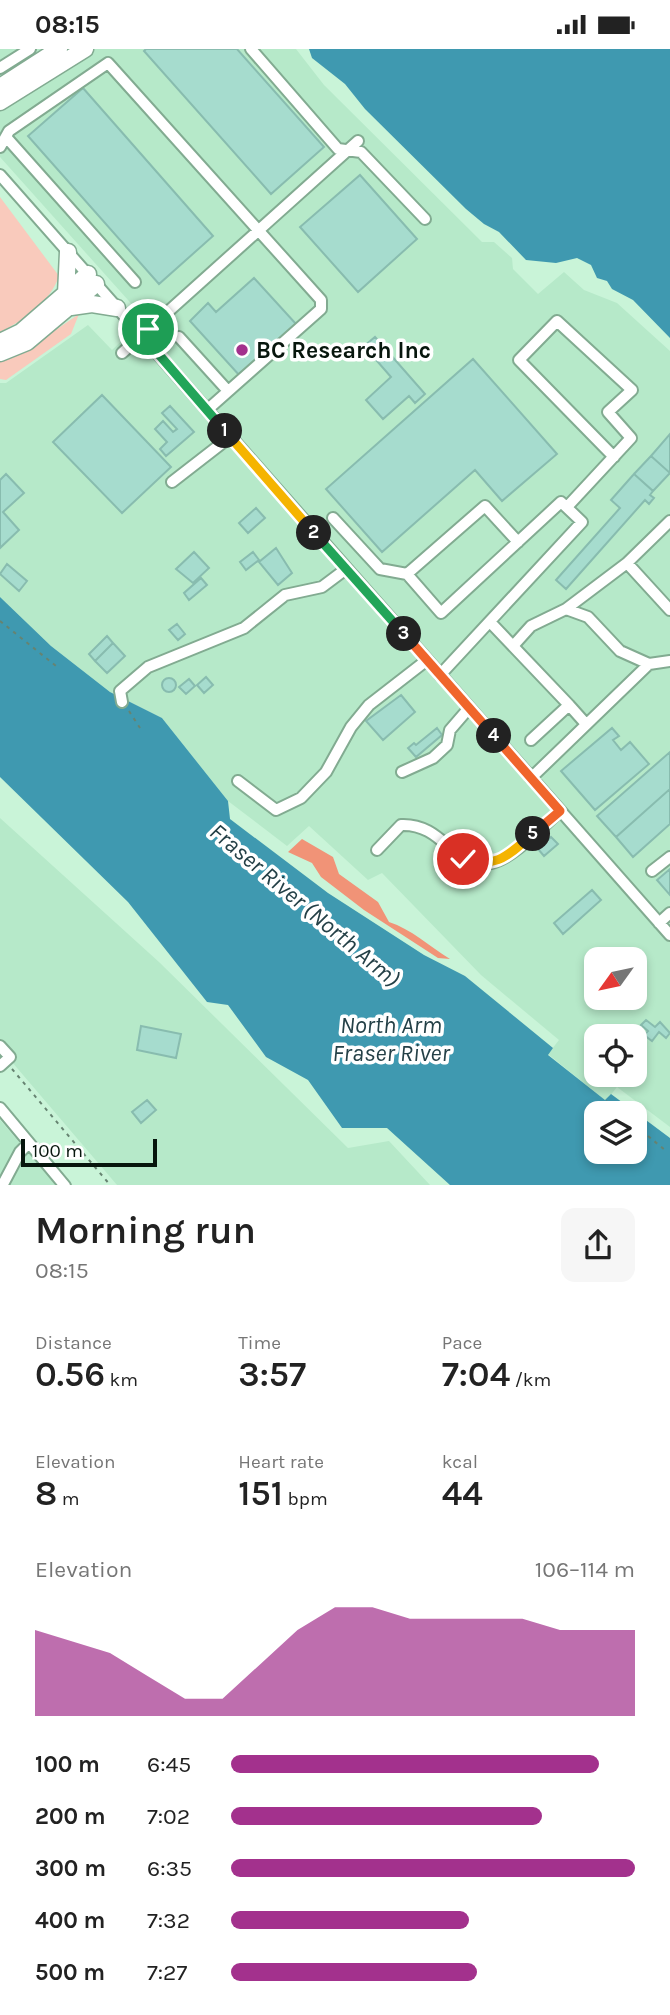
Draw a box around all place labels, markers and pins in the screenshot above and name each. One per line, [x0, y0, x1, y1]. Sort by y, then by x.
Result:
pin [118, 299, 178, 359]
place label: BC Research Inc [256, 337, 431, 364]
marker: BC Research Inc [234, 342, 250, 358]
pin: 1 [208, 413, 243, 449]
pin: 2 [296, 515, 332, 551]
pin: 3 [386, 617, 422, 651]
pin: 4 [476, 719, 512, 753]
pin: 5 [516, 817, 550, 851]
pin [433, 829, 493, 889]

